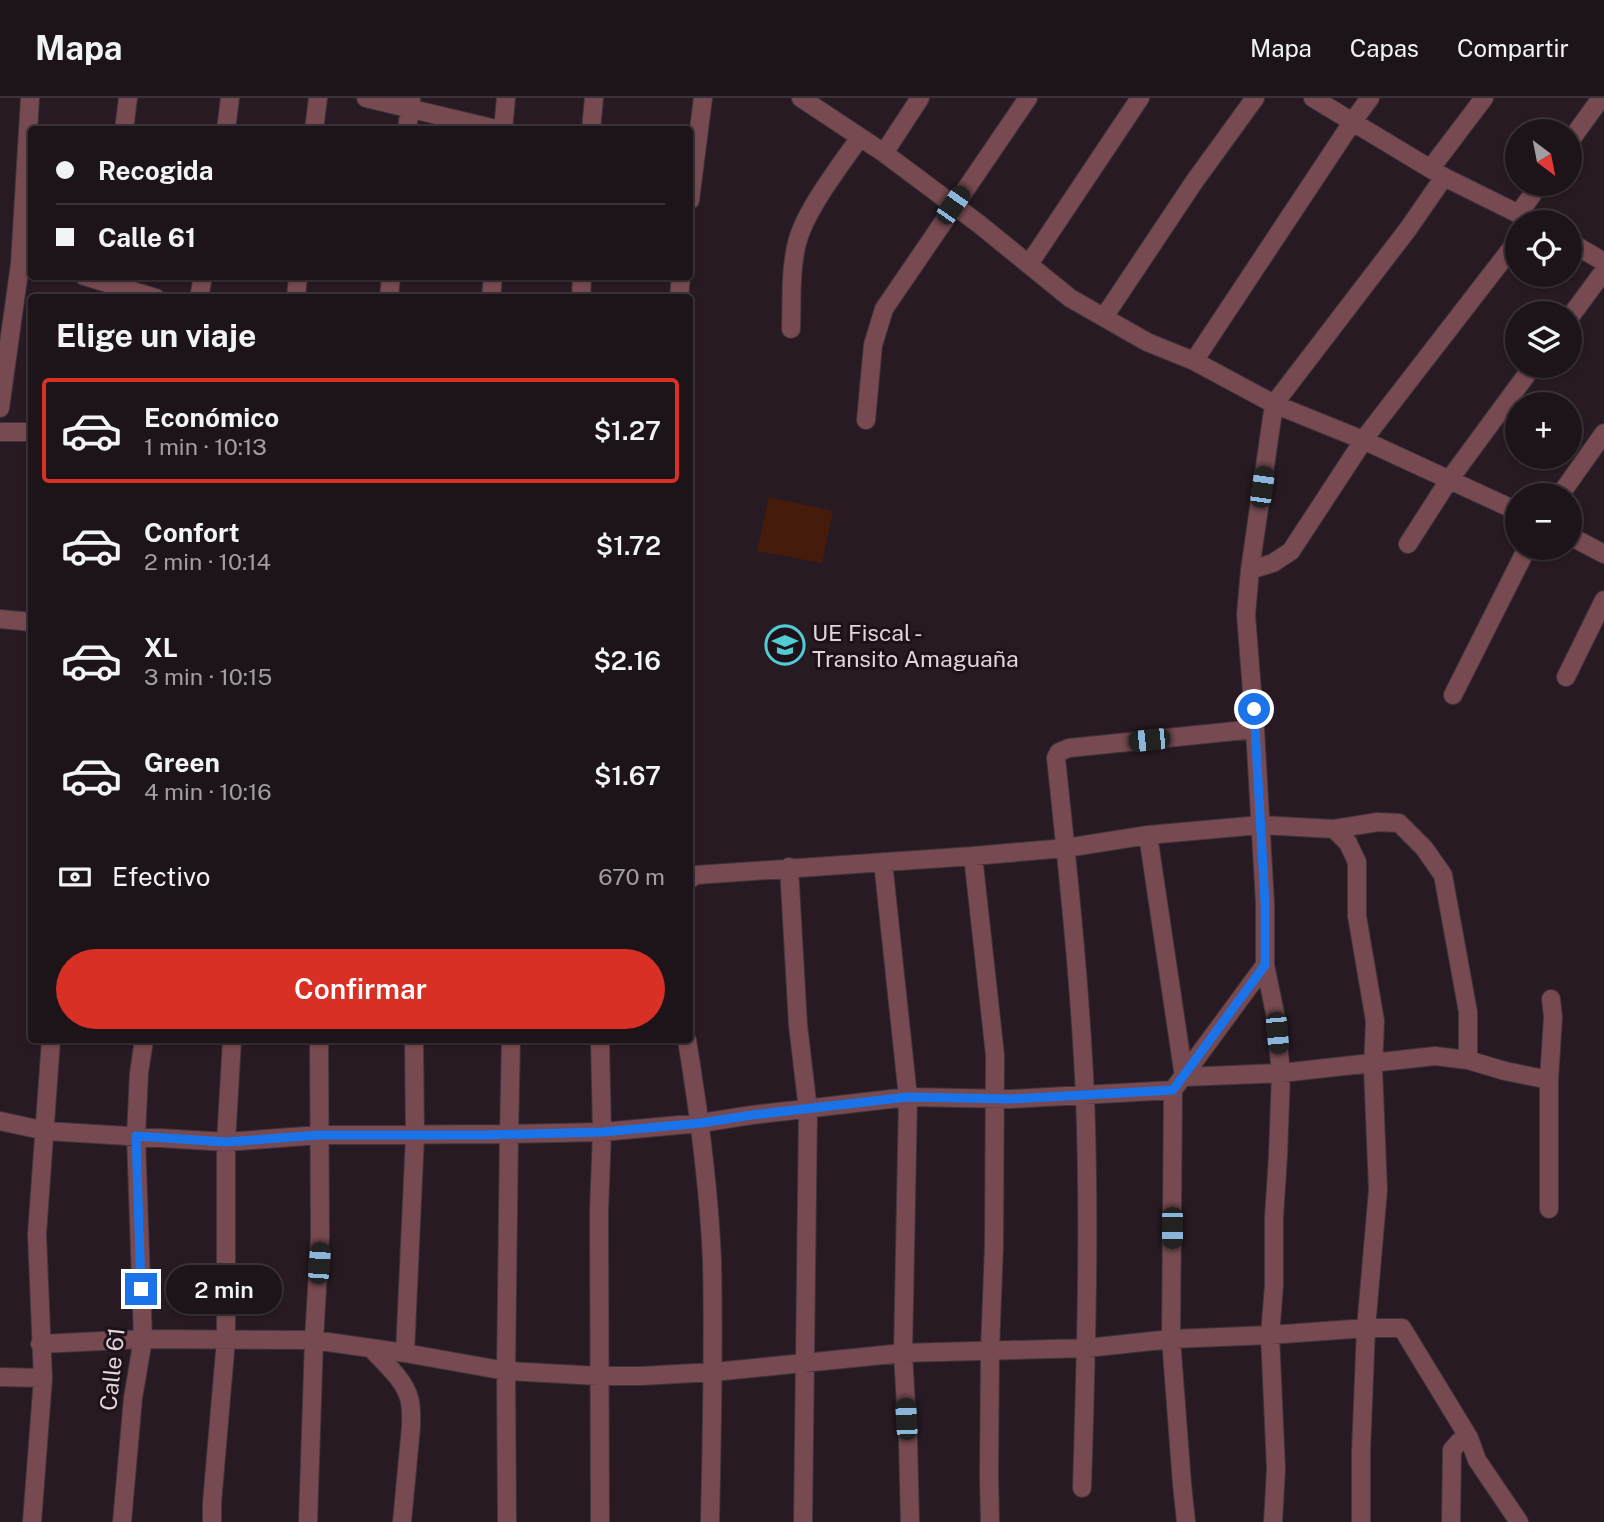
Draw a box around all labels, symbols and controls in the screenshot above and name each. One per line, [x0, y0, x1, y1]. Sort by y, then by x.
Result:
text: Mapa [35, 29, 123, 67]
text: Mapa [1250, 34, 1312, 62]
text: Capas [1350, 34, 1419, 62]
text: Compartir [1457, 34, 1569, 62]
north arrow [1505, 119, 1582, 196]
map controls [1505, 119, 1582, 560]
text: Recogida [98, 155, 213, 186]
car [933, 182, 974, 228]
button: locate [1505, 210, 1582, 287]
text: Calle 61 [98, 222, 196, 253]
button: layers [1505, 301, 1582, 378]
text: Elige un viaje [56, 317, 256, 354]
button: + [1505, 392, 1582, 469]
icon: car [60, 399, 123, 462]
text: Económico [144, 402, 279, 433]
text: $1.27 [594, 415, 661, 446]
text: 1 min · 10:13 [144, 433, 267, 460]
car [1249, 465, 1276, 509]
button: − [1505, 483, 1582, 560]
icon: car [60, 514, 123, 577]
text: Confort [144, 517, 240, 548]
text: $1.72 [596, 530, 661, 561]
text: 2 min · 10:14 [144, 548, 271, 575]
place label: UE Fiscal - Transito Amaguaña [812, 619, 1019, 672]
school or university icon: UE Fiscal - Transito Amaguaña [764, 624, 806, 666]
icon: car [60, 629, 123, 692]
text: XL [144, 632, 178, 663]
text: $2.16 [593, 645, 661, 676]
text: 3 min · 10:15 [144, 663, 272, 690]
route start [1238, 693, 1270, 725]
car [1128, 727, 1171, 753]
icon: car [60, 744, 123, 807]
text: Green [144, 747, 220, 778]
text: $1.67 [594, 760, 661, 791]
text: 4 min · 10:16 [144, 778, 272, 805]
icon: cash [56, 858, 94, 896]
text: Efectivo [112, 861, 210, 892]
text: 670 m [598, 863, 665, 890]
button: Confirmar [56, 949, 665, 1029]
car [1265, 1011, 1290, 1055]
car [1162, 1207, 1183, 1249]
car [308, 1241, 331, 1285]
callout: 2 min [166, 1264, 281, 1314]
route end [125, 1273, 157, 1305]
text: 2 min [194, 1276, 254, 1303]
street label: Calle 61 [94, 1326, 130, 1412]
car [895, 1397, 918, 1441]

